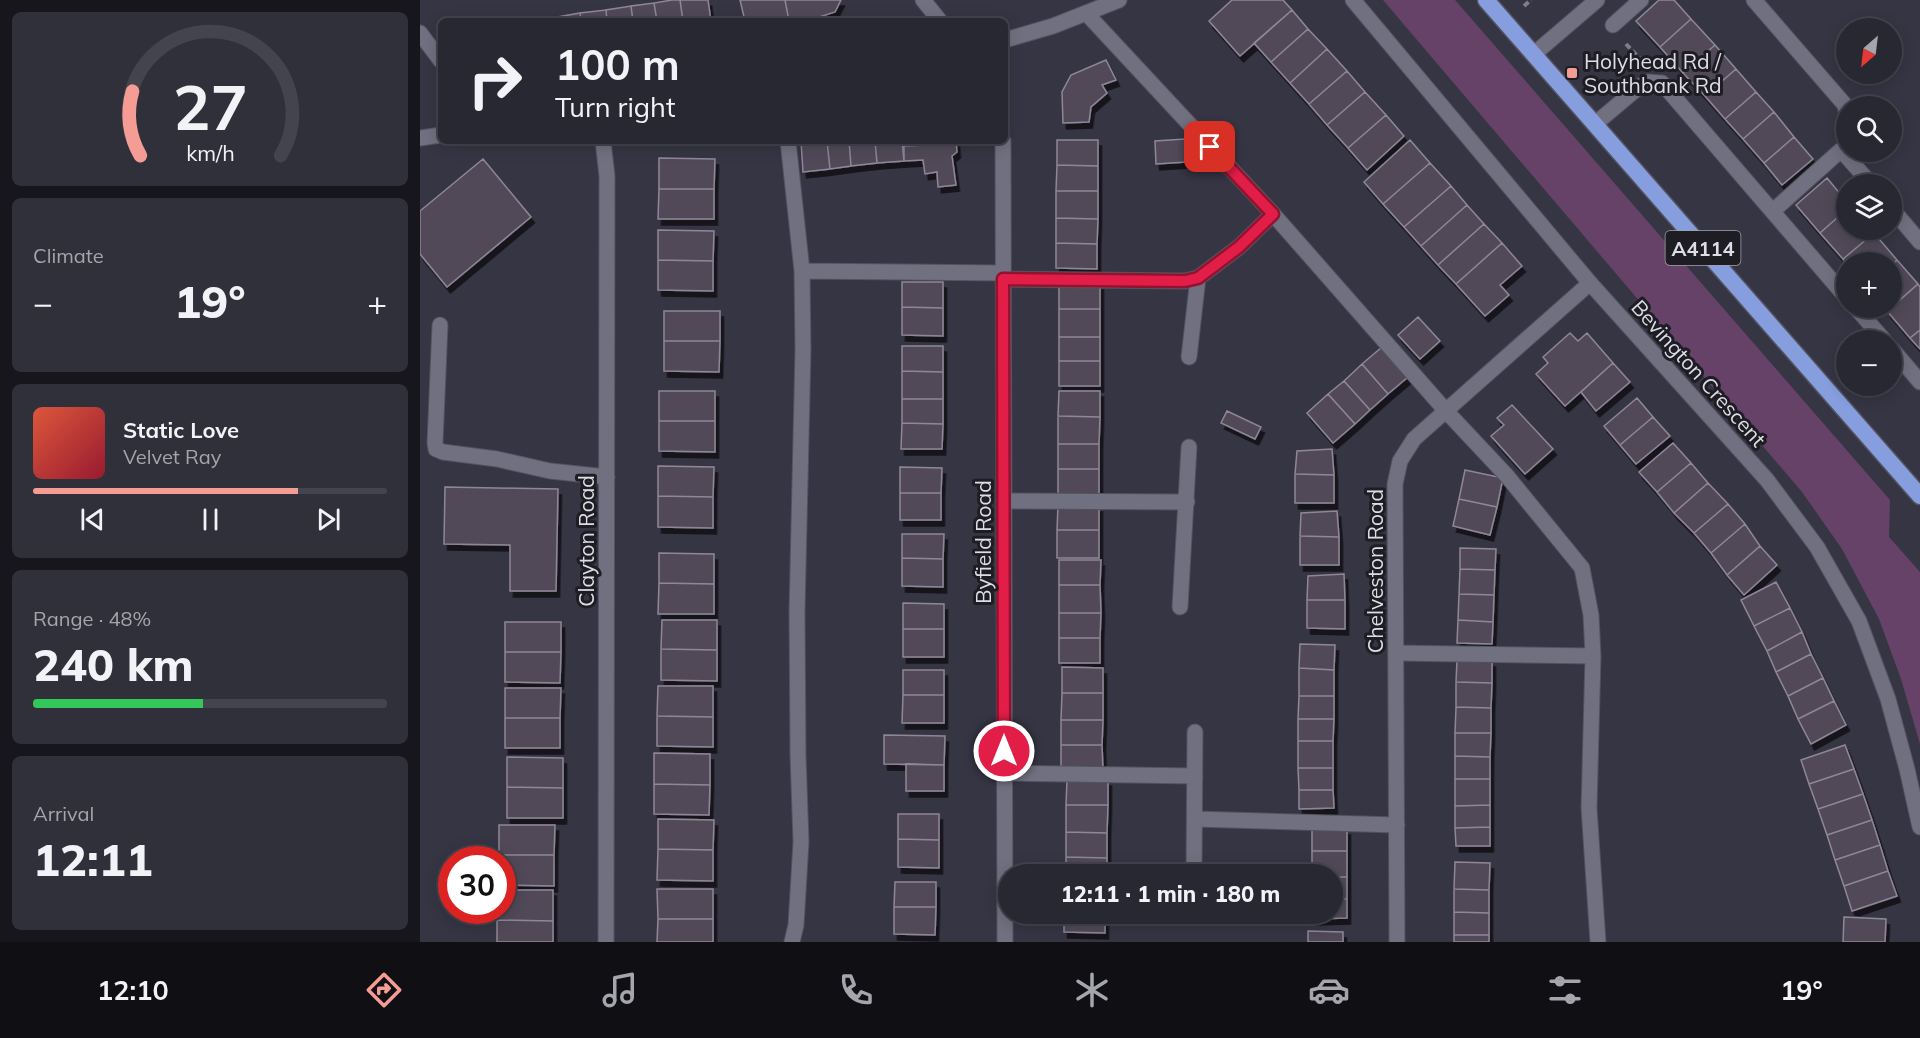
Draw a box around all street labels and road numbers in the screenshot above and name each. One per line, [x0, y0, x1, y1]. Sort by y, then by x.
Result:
road number: A4114 [1666, 231, 1740, 265]
street label: Bevington Crescent [1626, 294, 1772, 452]
street label: Clayton Road [573, 475, 599, 607]
street label: Byfield Road [970, 480, 996, 604]
street label: Chelveston Road [1362, 489, 1388, 653]

